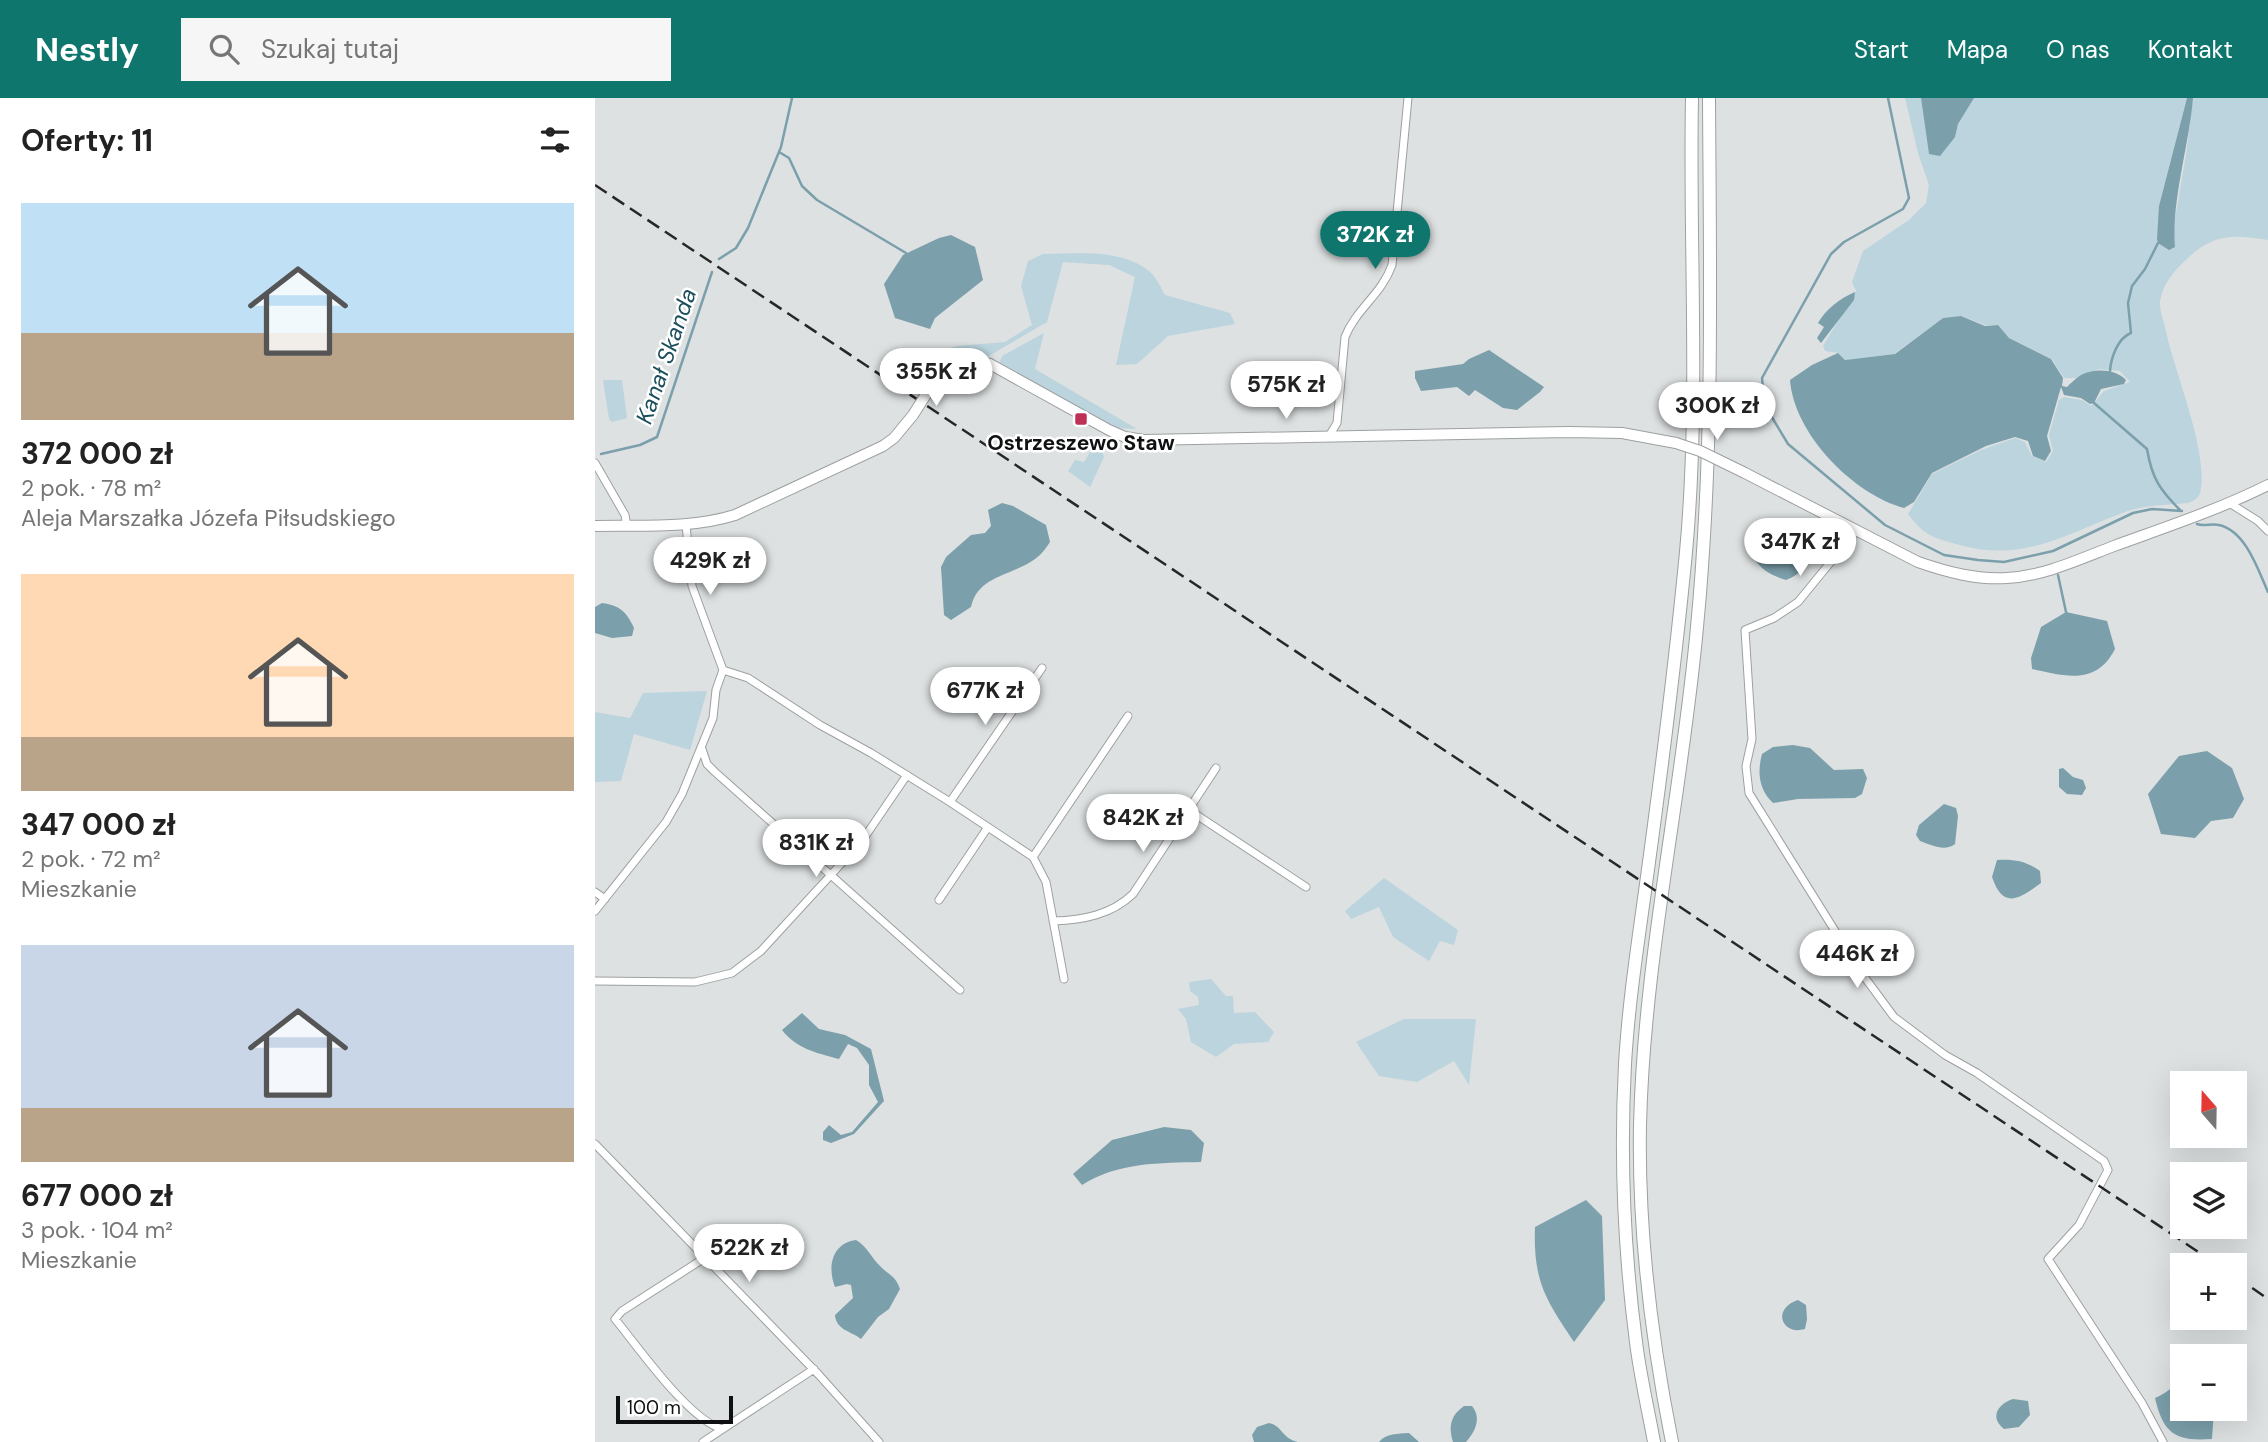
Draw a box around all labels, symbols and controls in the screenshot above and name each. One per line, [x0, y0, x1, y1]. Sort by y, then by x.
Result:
search box [181, 18, 671, 81]
text: Nestly [35, 28, 139, 71]
icon: search [205, 30, 243, 68]
text: Szukaj tutaj [261, 32, 399, 66]
text: Start [1854, 34, 1909, 65]
text: Mapa [1947, 34, 2008, 65]
text: O nas [2046, 34, 2110, 65]
text: Kontakt [2148, 34, 2233, 65]
text: Oferty: 11 [21, 121, 153, 160]
icon: filters [536, 121, 574, 159]
pin: 372K zł [1310, 212, 1440, 271]
text: 372K zł [1336, 219, 1414, 249]
icon: home [235, 248, 361, 374]
water label: Kanał Skanda [629, 284, 703, 428]
pin: 355K zł [871, 348, 1001, 408]
text: 355K zł [896, 356, 976, 386]
pin: 575K zł [1221, 362, 1351, 421]
text: 575K zł [1247, 369, 1325, 399]
pin: 300K zł [1652, 382, 1782, 442]
text: 300K zł [1675, 390, 1759, 420]
marker: Ostrzeszewo Staw [1073, 411, 1089, 427]
place label: Ostrzeszewo Staw [987, 429, 1175, 457]
text: 372 000 zł [21, 434, 173, 473]
text: 2 pok. · 78 m² [21, 473, 161, 503]
text: Aleja Marszałka Józefa Piłsudskiego [21, 503, 396, 533]
pin: 347K zł [1735, 518, 1865, 578]
text: 347K zł [1760, 526, 1840, 556]
pin: 429K zł [645, 538, 775, 597]
text: 429K zł [669, 545, 751, 575]
icon: home [235, 619, 361, 745]
pin: 677K zł [920, 668, 1050, 727]
text: 677K zł [946, 675, 1024, 705]
pin: 842K zł [1078, 794, 1208, 854]
text: 842K zł [1102, 802, 1184, 832]
text: 347 000 zł [21, 805, 176, 844]
pin: 831K zł [751, 820, 881, 879]
text: 831K zł [778, 827, 854, 857]
text: 2 pok. · 72 m² [21, 844, 160, 874]
text: Mieszkanie [21, 874, 137, 904]
pin: 446K zł [1792, 930, 1922, 990]
text: 446K zł [1816, 938, 1898, 968]
icon: home [235, 990, 361, 1116]
north arrow [2170, 1071, 2247, 1148]
map controls [2170, 1071, 2247, 1421]
button: layers [2170, 1162, 2247, 1239]
text: 677 000 zł [21, 1176, 173, 1215]
text: 3 pok. · 104 m² [21, 1215, 173, 1245]
pin: 522K zł [684, 1224, 814, 1284]
text: 522K zł [709, 1232, 789, 1262]
text: Mieszkanie [21, 1245, 137, 1275]
button: + [2170, 1253, 2247, 1330]
button: − [2170, 1344, 2247, 1421]
scale bar [616, 1393, 733, 1425]
text: 100 m [627, 1395, 681, 1420]

